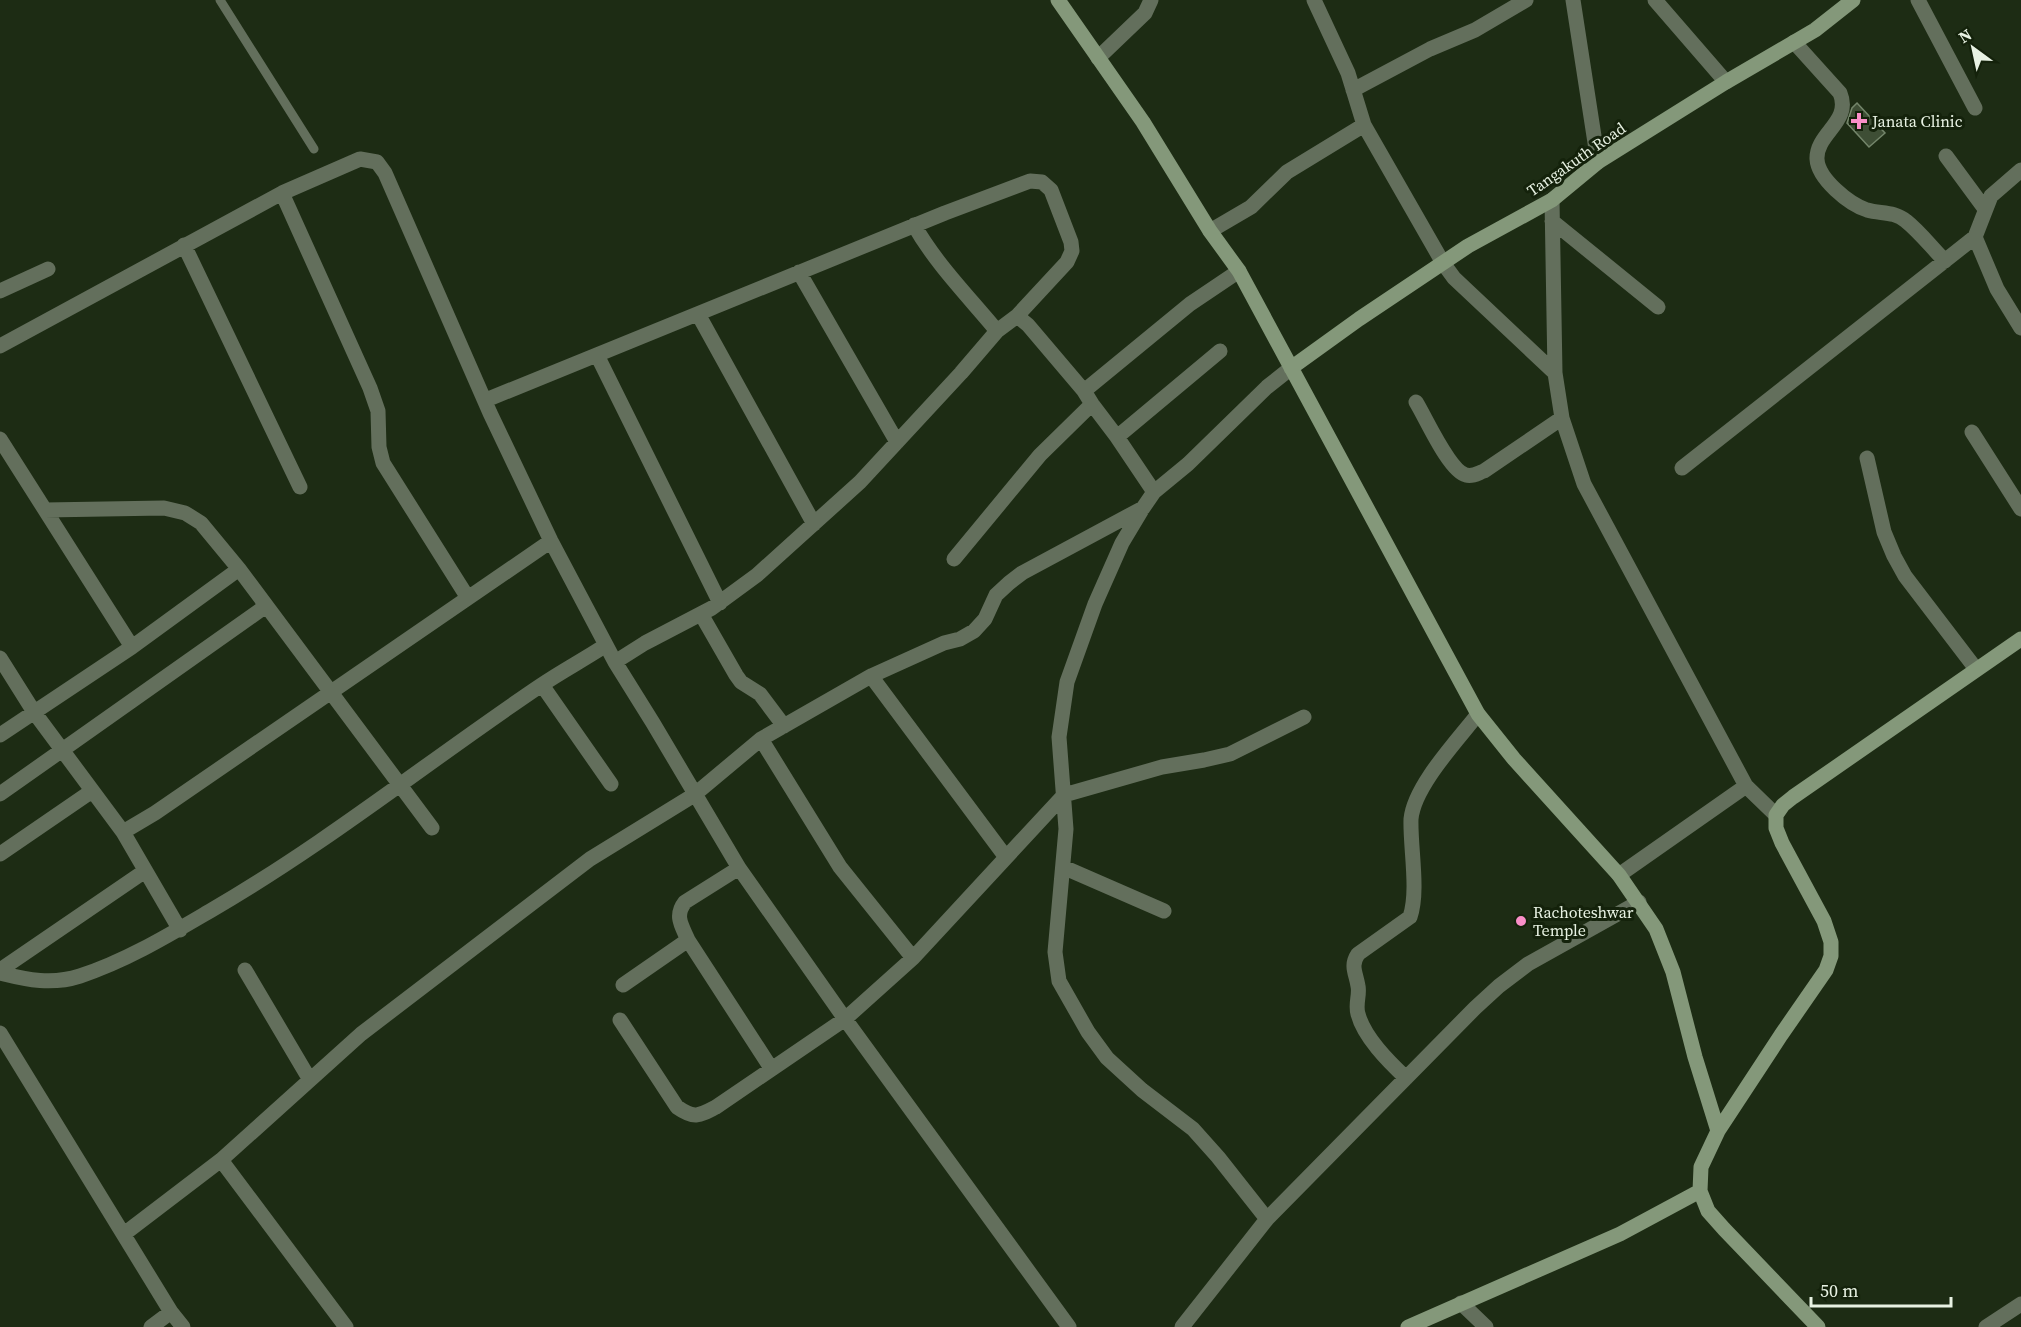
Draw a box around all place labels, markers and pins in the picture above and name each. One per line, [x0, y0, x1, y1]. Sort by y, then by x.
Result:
place label: Janata Clinic [1871, 110, 1963, 132]
marker: Janata Clinic [1850, 112, 1868, 130]
place label: Rachoteshwar Temple [1533, 901, 1634, 941]
marker: Rachoteshwar Temple [1514, 914, 1528, 928]

